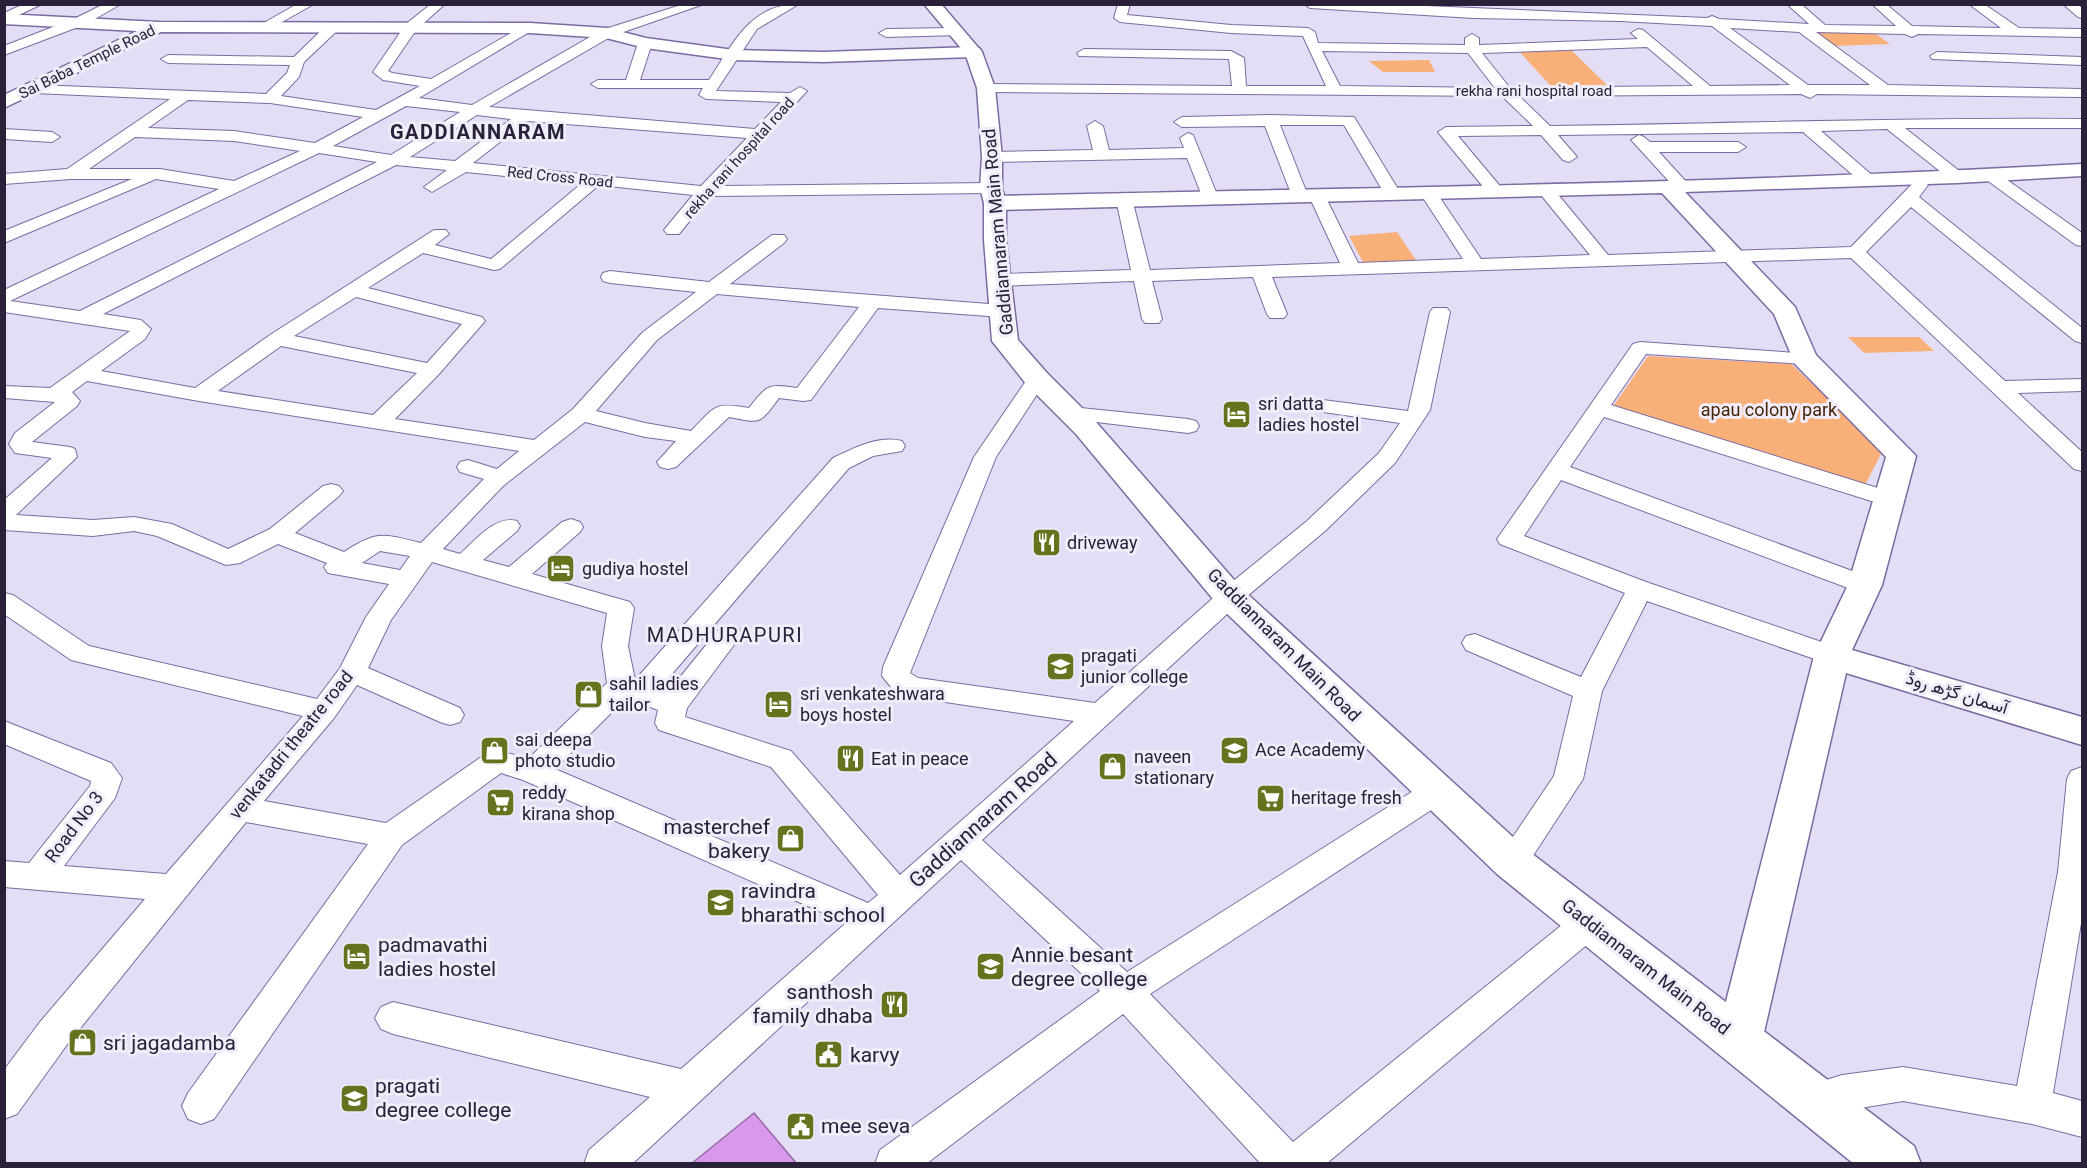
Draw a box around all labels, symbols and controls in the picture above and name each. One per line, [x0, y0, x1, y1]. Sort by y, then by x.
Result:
street label: Sai Baba Temple Road [16, 21, 158, 103]
street label: rekha rani hospital road [1456, 82, 1612, 100]
street label: rekha rani hospital road [680, 94, 798, 222]
district label: GADDIANNARAM [390, 120, 566, 144]
street label: Gaddiannaram Main Road [978, 128, 1017, 336]
street label: Red Cross Road [506, 162, 614, 192]
place label: sri datta ladies hostel [1258, 393, 1359, 435]
hotel icon: sri datta ladies hostel [1221, 398, 1253, 430]
park label: apau colony park [1701, 399, 1838, 420]
restaurant icon: driveway [1030, 527, 1062, 559]
place label: driveway [1067, 532, 1138, 553]
hotel icon: gudiya hostel [545, 553, 577, 585]
place label: gudiya hostel [582, 558, 688, 579]
street label: Gaddiannaram Main Road [1204, 564, 1365, 725]
district label: MADHURAPURI [647, 623, 803, 647]
place label: pragati junior college [1080, 645, 1188, 687]
school or university icon: pragati junior college [1044, 650, 1076, 682]
street label: venkatadri theatre road [224, 666, 357, 823]
street label: آسمان گڑھ روڈ [1903, 667, 2012, 719]
place label: sahil ladies tailor [609, 673, 699, 715]
shop icon: sahil ladies tailor [572, 678, 604, 710]
place label: sri venkateshwara boys hostel [800, 683, 945, 725]
hotel icon: sri venkateshwara boys hostel [763, 688, 795, 720]
place label: sai deepa photo studio [515, 729, 616, 771]
shop icon: sai deepa photo studio [478, 734, 510, 766]
school or university icon: Ace Academy [1218, 734, 1250, 766]
place label: Ace Academy [1255, 739, 1366, 760]
restaurant icon: Eat in peace [834, 743, 866, 775]
place label: naveen stationary [1134, 746, 1214, 788]
street label: Gaddiannaram Road [904, 747, 1062, 893]
place label: Eat in peace [871, 748, 969, 769]
shop icon: naveen stationary [1097, 751, 1129, 783]
place label: reddy kirana shop [522, 782, 615, 824]
supermarket icon: heritage fresh [1254, 782, 1286, 814]
street label: Road No 3 [40, 787, 107, 866]
supermarket icon: reddy kirana shop [485, 787, 517, 819]
place label: heritage fresh [1291, 787, 1402, 808]
place label: masterchef bakery [663, 815, 771, 863]
shop icon: masterchef bakery [775, 823, 807, 855]
place label: ravindra bharathi school [741, 879, 885, 927]
school or university icon: ravindra bharathi school [704, 887, 736, 919]
street label: Gaddiannaram Main Road [1558, 894, 1735, 1039]
place label: padmavathi ladies hostel [378, 933, 496, 981]
hotel icon: padmavathi ladies hostel [341, 941, 373, 973]
place label: Annie besant degree college [1011, 943, 1147, 991]
school or university icon: Annie besant degree college [974, 951, 1006, 983]
place label: santhosh family dhaba [752, 980, 873, 1028]
restaurant icon: santhosh family dhaba [878, 988, 910, 1020]
shop icon: sri jagadamba [66, 1027, 98, 1059]
place label: sri jagadamba [103, 1031, 236, 1055]
public building icon: karvy [813, 1039, 845, 1071]
place label: karvy [850, 1043, 900, 1067]
place label: pragati degree college [375, 1074, 511, 1122]
school or university icon: pragati degree college [338, 1082, 370, 1114]
public building icon: mee seva [784, 1110, 816, 1142]
place label: mee seva [821, 1114, 910, 1138]

